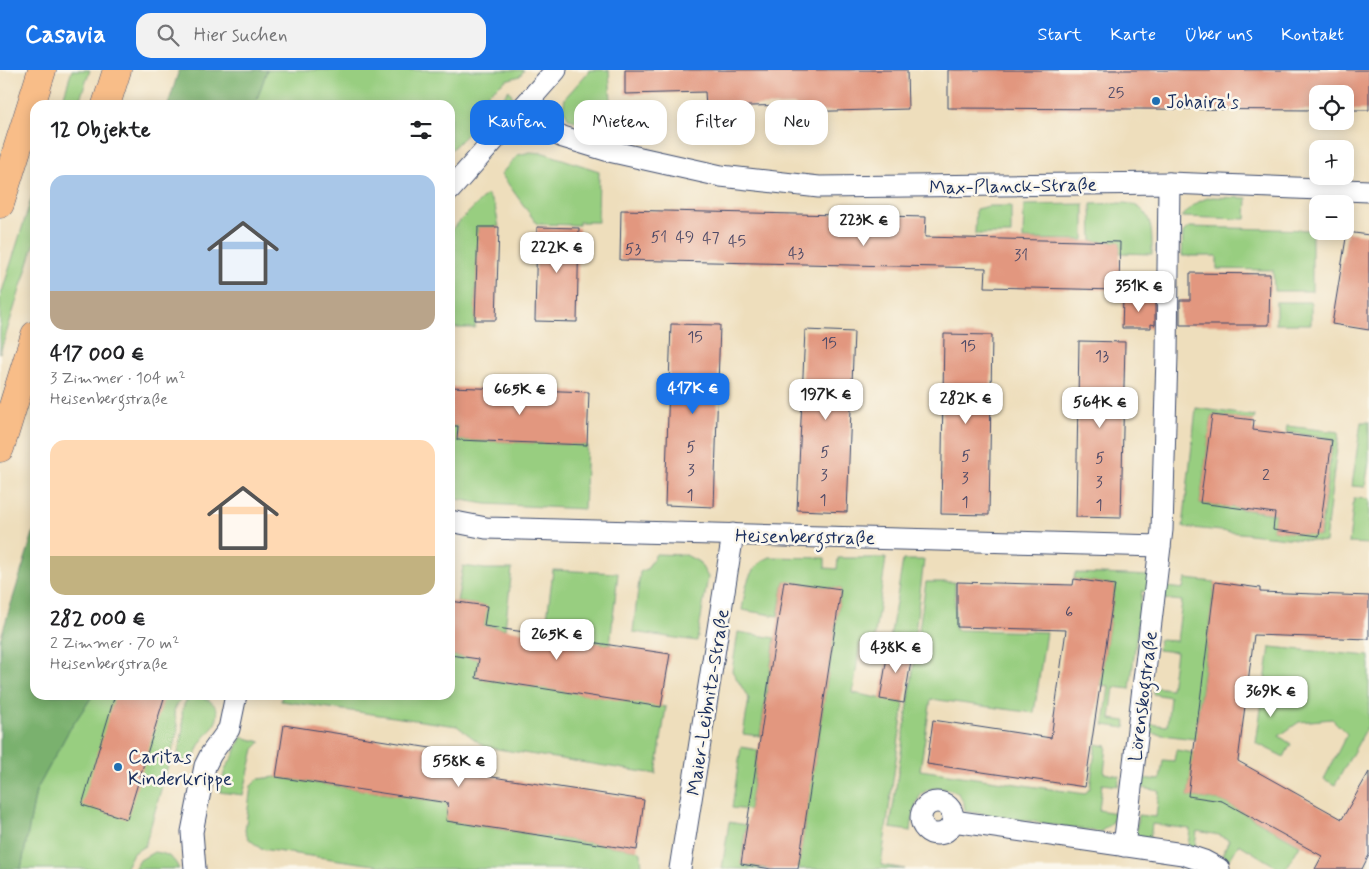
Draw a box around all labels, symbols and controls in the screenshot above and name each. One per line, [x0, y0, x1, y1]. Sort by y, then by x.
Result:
search box [136, 13, 486, 58]
text: Casavia [25, 20, 106, 51]
icon: search [154, 21, 182, 49]
text: Hier suchen [194, 23, 288, 48]
text: Start [1038, 23, 1082, 47]
text: Karte [1110, 23, 1156, 47]
text: Über uns [1184, 23, 1253, 47]
text: Kontakt [1281, 23, 1344, 47]
house number: 25 [1108, 83, 1124, 104]
map controls [1309, 85, 1354, 240]
button: locate [1309, 85, 1354, 130]
place label: Johaira's [1166, 90, 1240, 115]
marker: Johaira's [1150, 95, 1162, 107]
chip: Kaufen [470, 100, 564, 145]
chip: Mieten [574, 100, 667, 145]
chip: Filter [677, 100, 755, 145]
chip: Neu [765, 100, 828, 145]
text: 12 Objekte [50, 116, 151, 144]
icon: filters [407, 116, 435, 144]
button: + [1309, 140, 1354, 185]
street label: Max-Planck-Straße [929, 173, 1097, 200]
button: − [1309, 195, 1354, 240]
pin: 223K € [823, 204, 905, 247]
icon: home [198, 208, 288, 298]
text: 223K € [840, 210, 888, 231]
house number: 51 [651, 227, 667, 248]
house number: 49 [676, 227, 694, 248]
house number: 47 [702, 228, 720, 249]
house number: 45 [728, 231, 746, 252]
pin: 222K € [516, 232, 598, 274]
text: 222K € [531, 237, 583, 258]
house number: 53 [625, 239, 641, 260]
house number: 43 [788, 243, 804, 264]
house number: 31 [1014, 245, 1028, 266]
pin: 351K € [1098, 270, 1180, 313]
text: 351K € [1115, 276, 1163, 297]
house number: 15 [687, 327, 703, 348]
house number: 15 [821, 333, 837, 354]
house number: 15 [960, 336, 976, 357]
text: 417 000 € [50, 340, 144, 368]
house number: 13 [1095, 346, 1109, 367]
text: 3 Zimmer · 104 m² [50, 368, 186, 389]
pin: 417K € [652, 372, 734, 415]
pin: 665K € [479, 374, 561, 416]
text: 417K € [667, 378, 719, 399]
pin: 197K € [785, 378, 867, 421]
text: 665K € [494, 379, 546, 400]
pin: 282K € [925, 382, 1007, 425]
text: 197K € [800, 384, 852, 405]
pin: 564K € [1059, 386, 1141, 429]
text: 282K € [940, 388, 992, 409]
text: Heisenbergstraße [50, 389, 168, 410]
text: 564K € [1073, 392, 1127, 413]
house number: 5 [686, 437, 696, 458]
house number: 5 [820, 442, 830, 463]
house number: 5 [961, 446, 971, 467]
house number: 5 [1095, 448, 1105, 469]
house number: 3 [687, 460, 695, 481]
house number: 3 [820, 465, 828, 486]
house number: 2 [1262, 465, 1270, 486]
house number: 3 [961, 468, 969, 489]
house number: 3 [1095, 472, 1103, 493]
icon: home [198, 473, 288, 563]
house number: 1 [686, 485, 694, 506]
house number: 1 [819, 490, 827, 511]
house number: 1 [961, 492, 969, 513]
house number: 1 [1095, 495, 1103, 516]
street label: Heisenbergstraße [735, 524, 875, 554]
house number: 6 [1065, 602, 1073, 623]
text: 282 000 € [50, 605, 146, 633]
street label: Maier-Leibnitz-Straße [681, 607, 736, 797]
pin: 265K € [516, 618, 598, 661]
text: 265K € [531, 624, 583, 645]
street label: Lörenskogstraße [1123, 630, 1167, 763]
pin: 438K € [855, 632, 937, 674]
text: 2 Zimmer · 70 m² [50, 633, 179, 654]
text: 438K € [871, 637, 921, 658]
text: Heisenbergstraße [50, 654, 168, 675]
pin: 369K € [1230, 676, 1312, 718]
text: 369K € [1246, 681, 1296, 702]
place label: Caritas Kinderkrippe [128, 745, 232, 792]
pin: 558K € [418, 746, 500, 788]
text: 558K € [433, 751, 485, 772]
marker: Caritas Kinderkrippe [112, 761, 124, 773]

